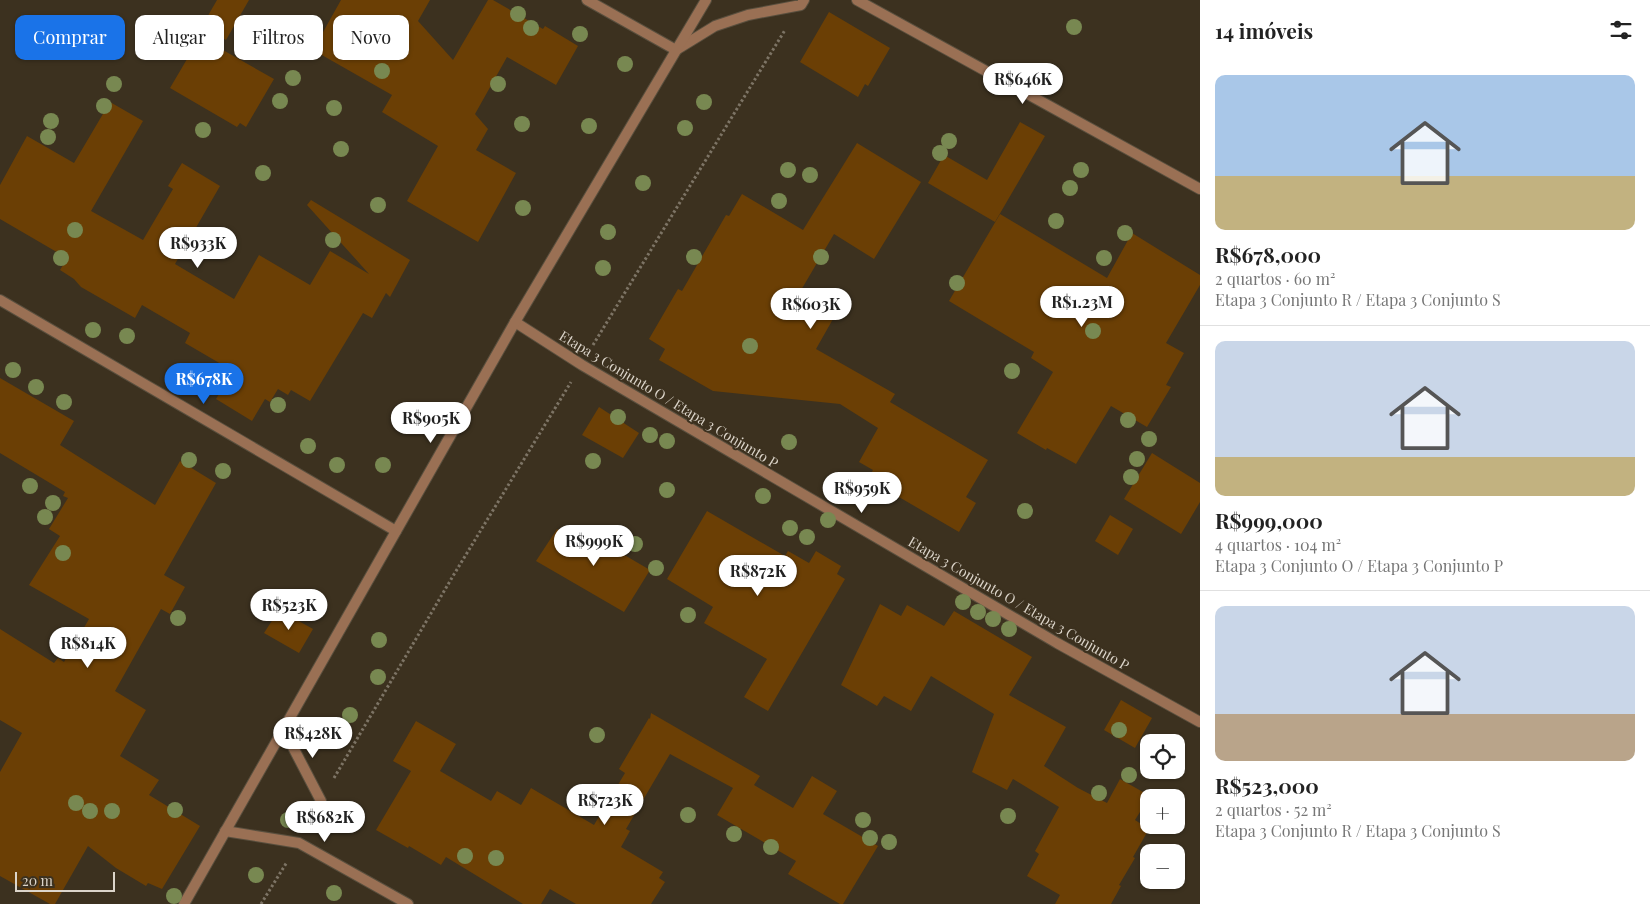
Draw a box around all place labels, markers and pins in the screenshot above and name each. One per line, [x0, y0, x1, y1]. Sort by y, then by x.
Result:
pin: R$646K [982, 62, 1064, 105]
pin: R$933K [157, 226, 239, 269]
pin: R$1.23M [1036, 286, 1128, 328]
pin: R$603K [770, 288, 852, 330]
pin: R$678K [163, 362, 245, 405]
pin: R$905K [390, 402, 472, 444]
pin: R$959K [821, 472, 903, 514]
pin: R$999K [553, 524, 635, 567]
pin: R$872K [717, 554, 799, 597]
pin: R$523K [248, 588, 330, 631]
pin: R$814K [47, 626, 129, 669]
pin: R$428K [272, 716, 354, 759]
pin: R$723K [564, 784, 646, 826]
pin: R$682K [284, 800, 366, 843]

